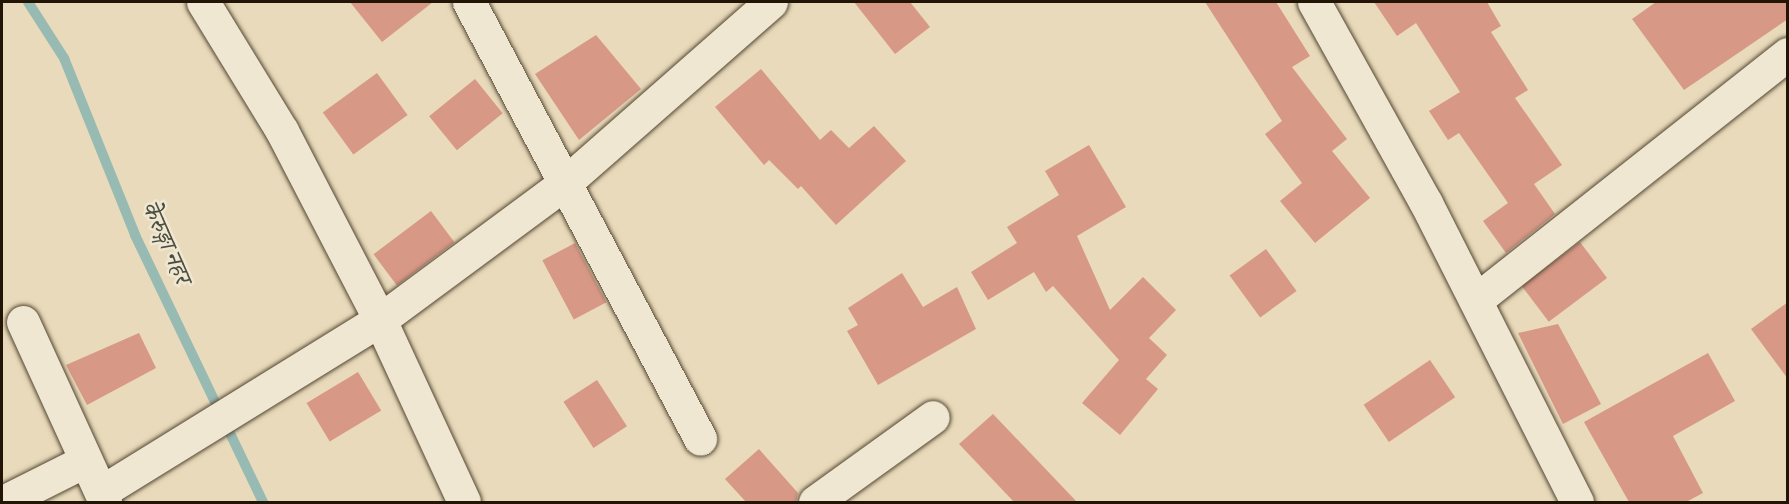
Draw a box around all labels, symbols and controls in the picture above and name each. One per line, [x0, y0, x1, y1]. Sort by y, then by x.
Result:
water label: केेरुङ्गा नहर [133, 197, 195, 289]

